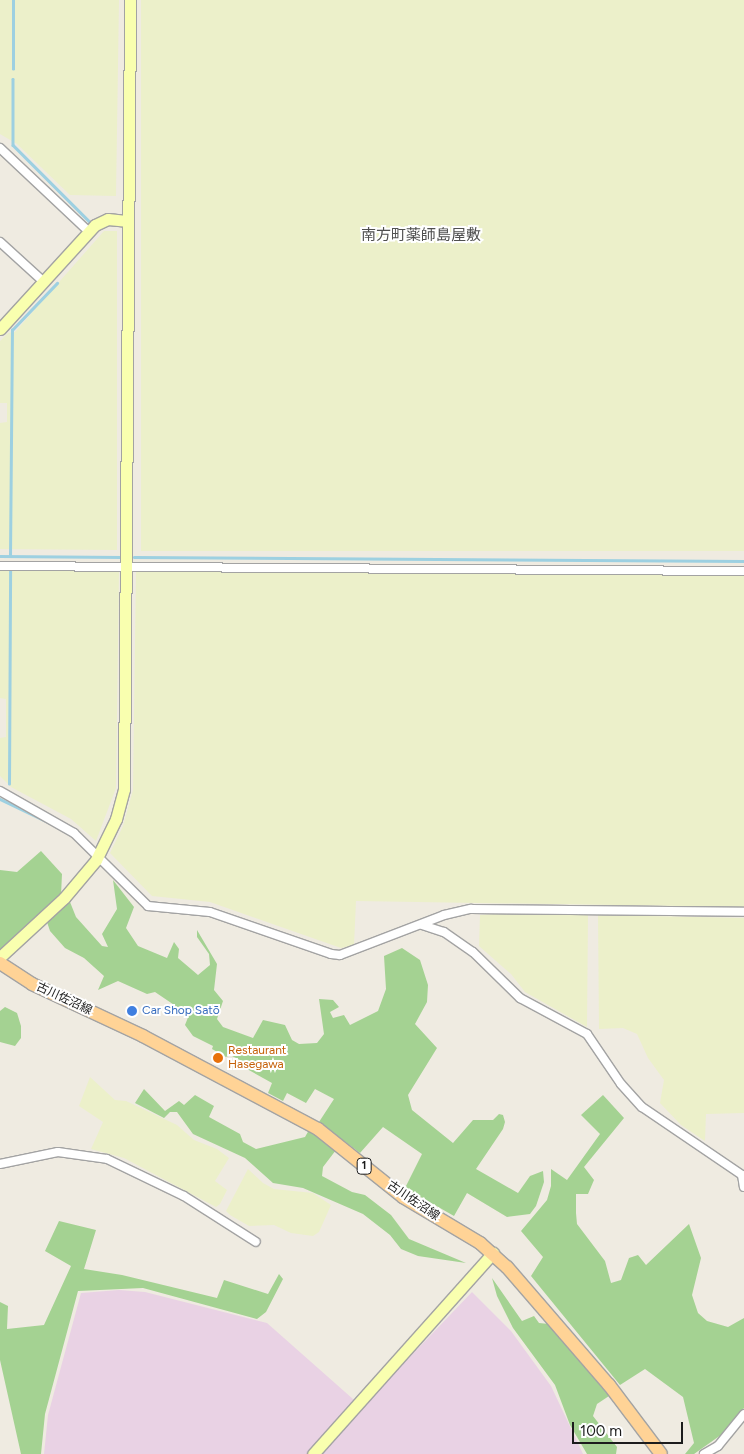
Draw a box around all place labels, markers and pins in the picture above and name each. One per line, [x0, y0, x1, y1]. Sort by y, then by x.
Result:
place label: Car Shop Satō [142, 1004, 220, 1018]
marker: Car Shop Satō [126, 1005, 138, 1017]
place label: Restaurant Hasegawa [228, 1044, 286, 1072]
marker: Restaurant Hasegawa [212, 1052, 224, 1064]

